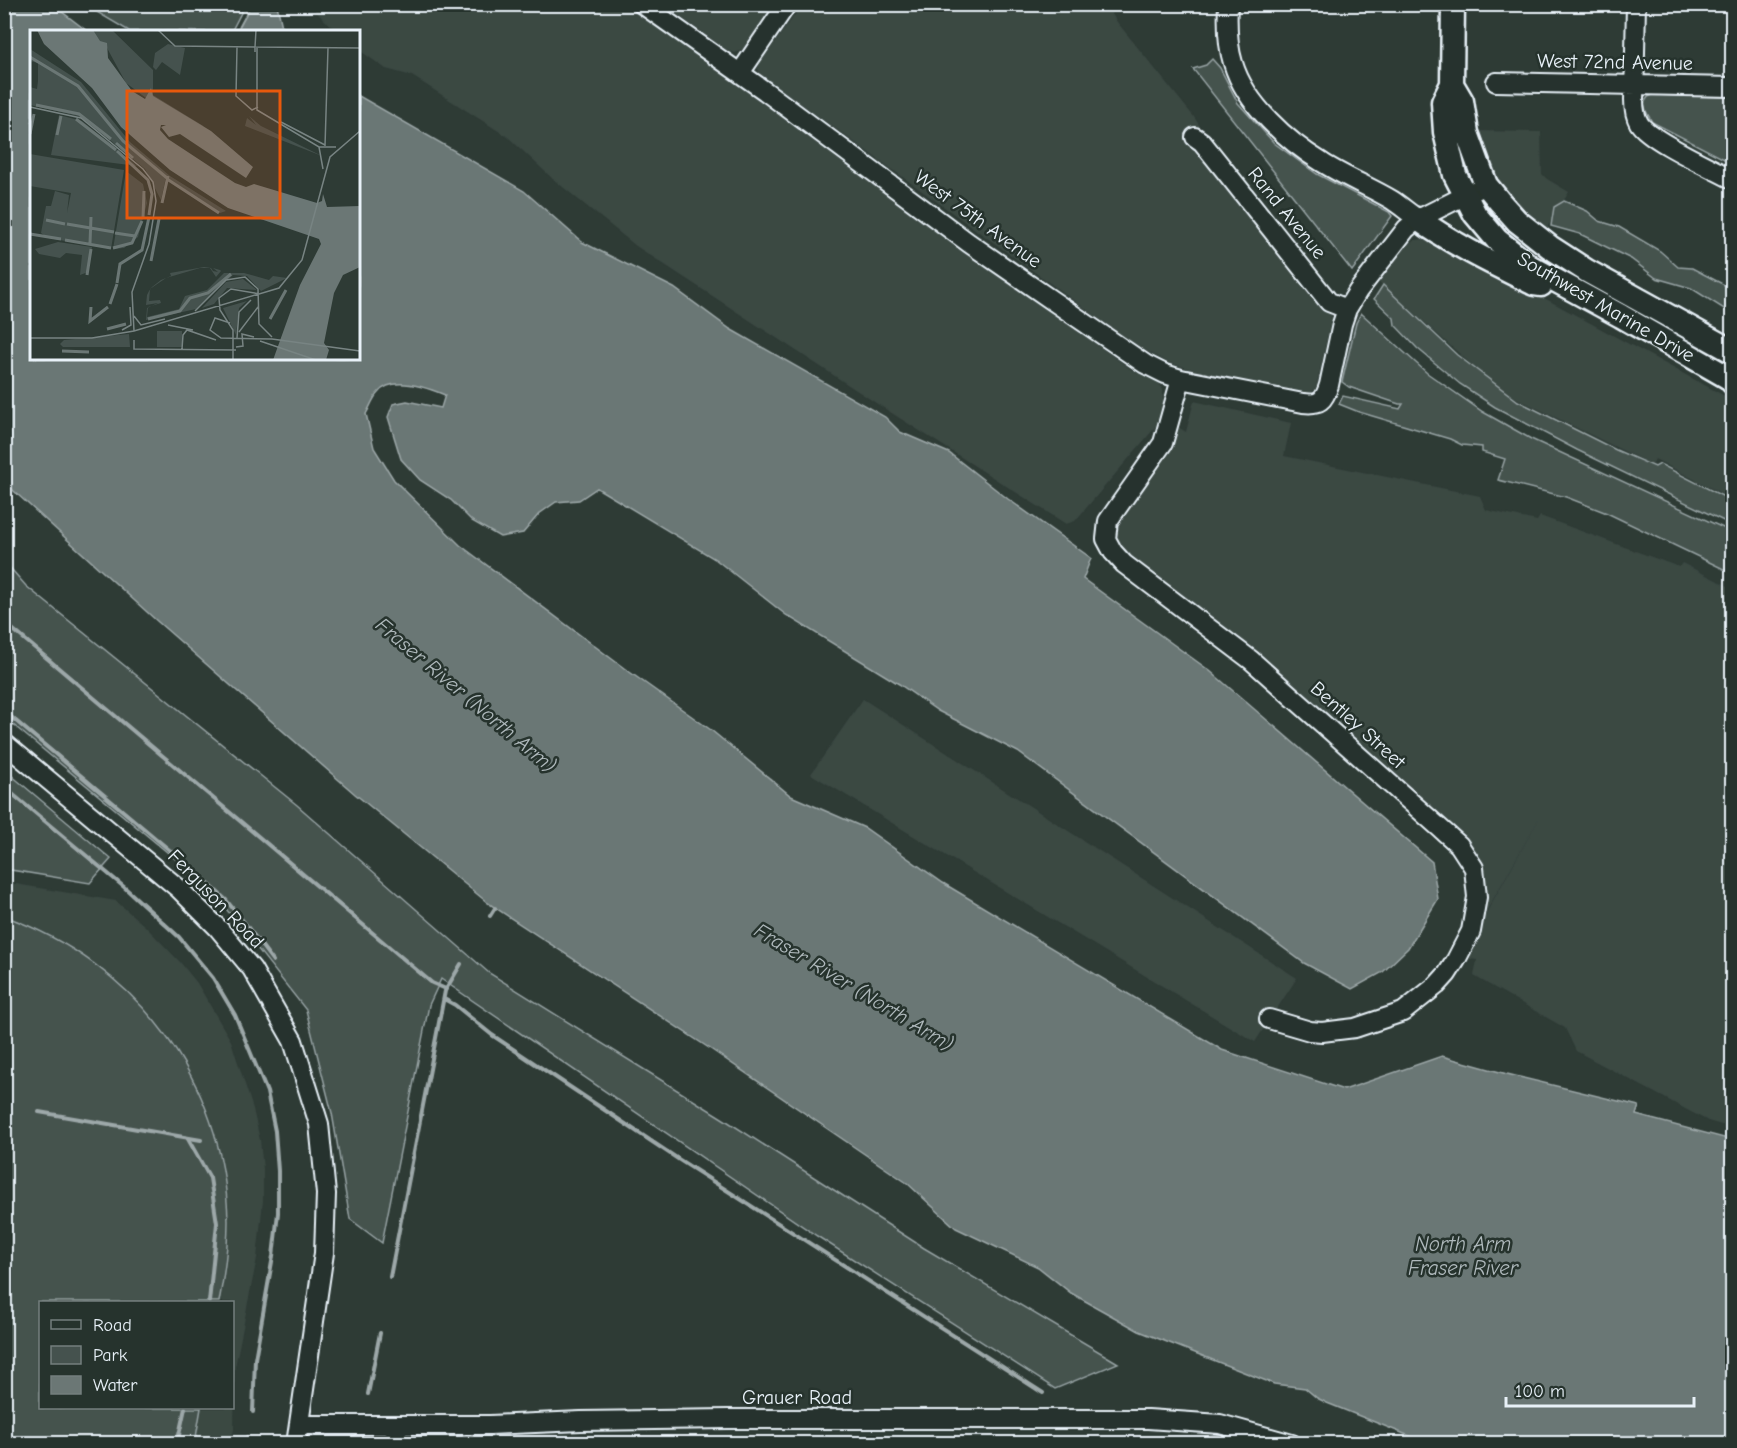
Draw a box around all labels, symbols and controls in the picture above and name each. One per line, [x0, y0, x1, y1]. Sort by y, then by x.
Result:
inset map [30, 30, 360, 360]
street label: West 72nd Avenue [1537, 49, 1693, 75]
street label: Rand Avenue [1243, 163, 1331, 263]
street label: West 75th Avenue [910, 165, 1046, 273]
street label: Southwest Marine Drive [1513, 247, 1699, 367]
water label: Fraser River (North Arm) [371, 613, 561, 777]
street label: Bentley Street [1306, 677, 1411, 774]
street label: Ferguson Road [163, 845, 269, 953]
water label: Fraser River (North Arm) [750, 918, 958, 1056]
water label: North Arm Fraser River [1408, 1232, 1520, 1280]
legend [39, 1301, 234, 1409]
text: Road [93, 1315, 132, 1336]
text: Park [93, 1345, 128, 1366]
scale bar [1506, 1370, 1694, 1408]
text: Water [93, 1375, 138, 1396]
text: 100 m [1515, 1381, 1565, 1402]
street label: Grauer Road [742, 1386, 852, 1409]

